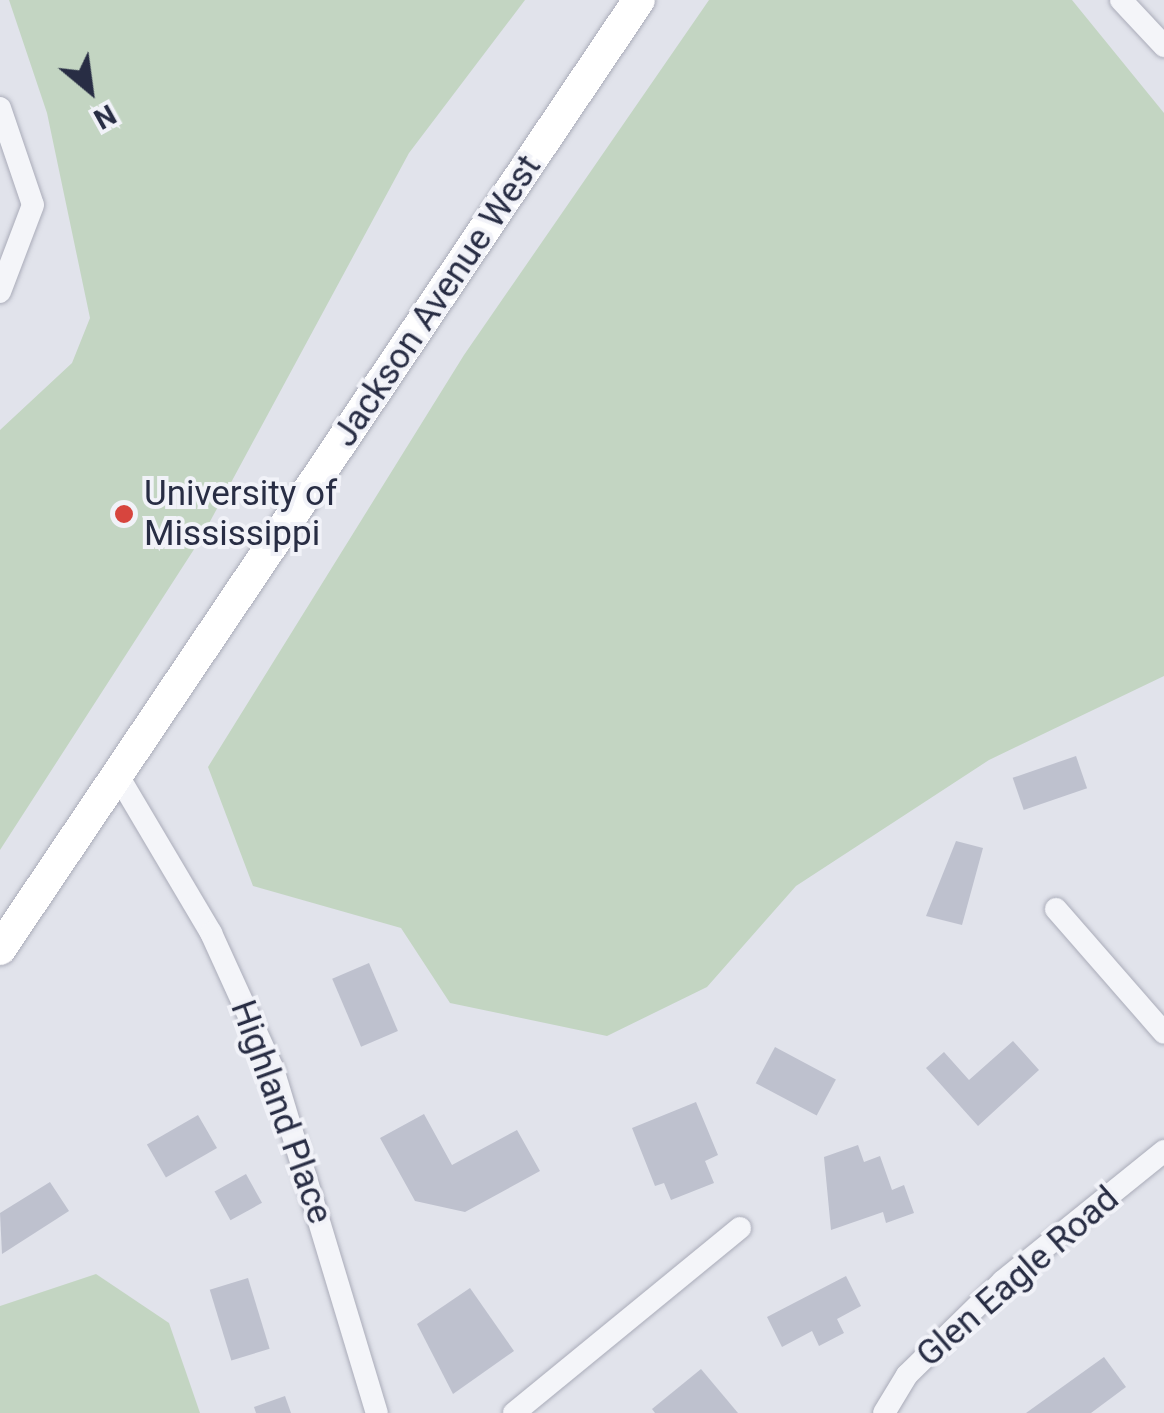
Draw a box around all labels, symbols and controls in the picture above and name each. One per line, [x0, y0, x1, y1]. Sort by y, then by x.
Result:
north arrow [40, 40, 140, 140]
text: N [88, 97, 121, 136]
street label: Jackson Avenue West [324, 147, 550, 455]
place label: University of Mississippi [144, 473, 337, 555]
marker: University of Mississippi [113, 503, 135, 525]
street label: Highland Place [221, 995, 341, 1229]
street label: Glen Eagle Road [909, 1178, 1127, 1376]

